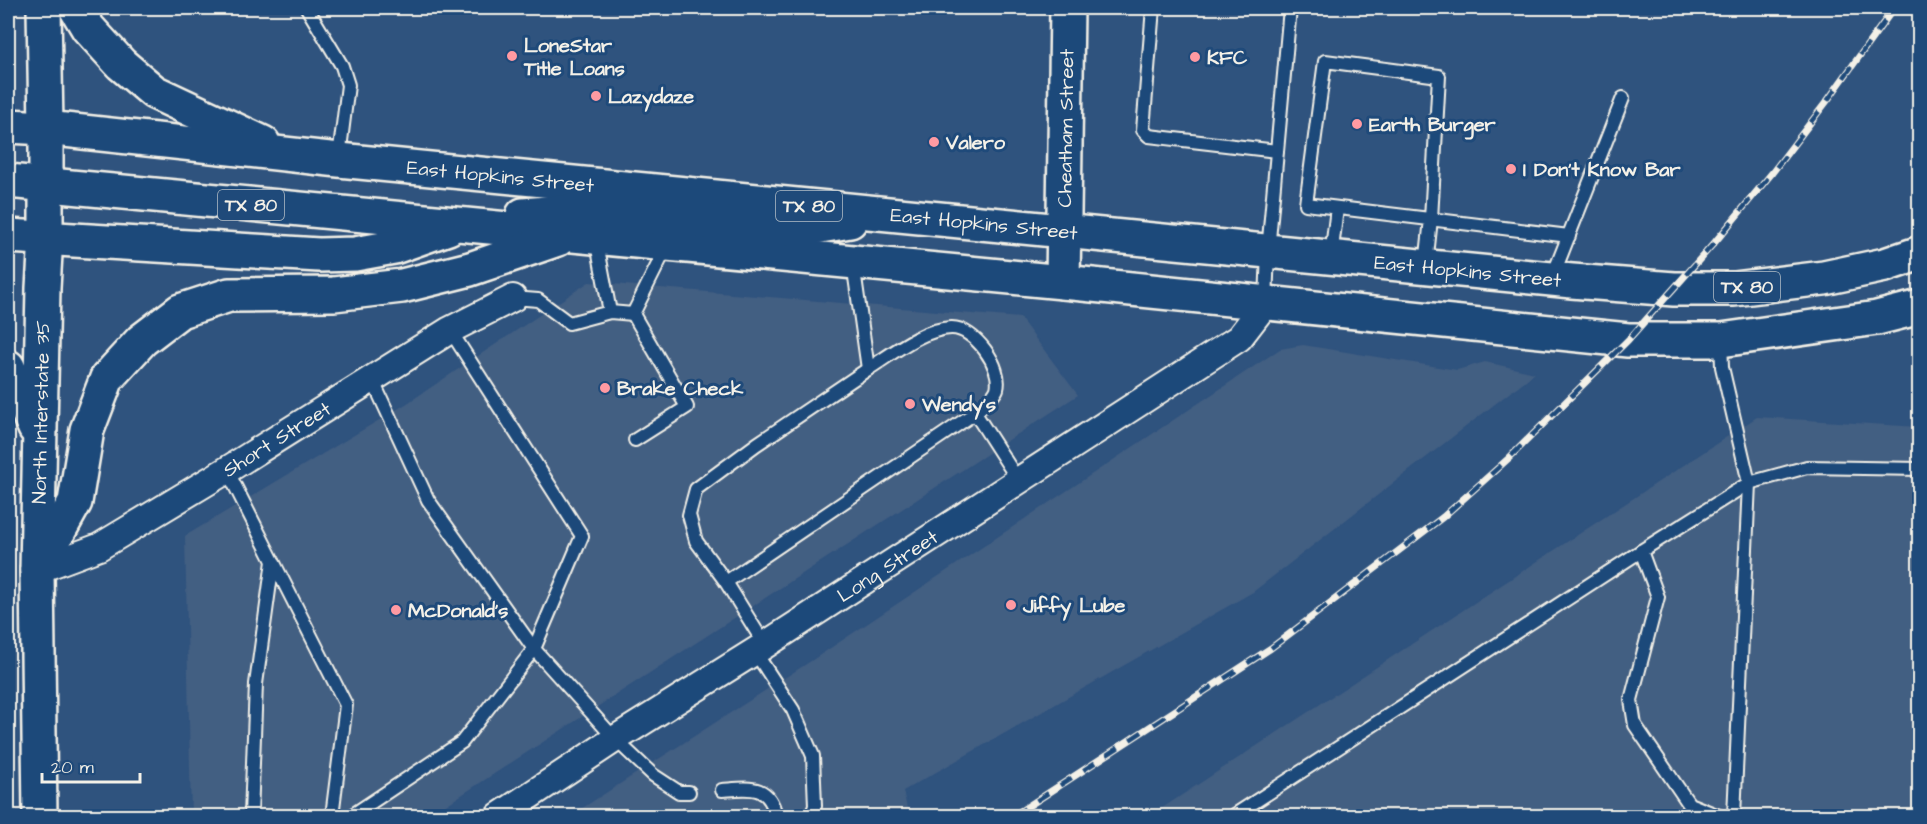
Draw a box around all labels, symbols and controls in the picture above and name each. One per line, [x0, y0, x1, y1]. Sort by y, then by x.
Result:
place label: LoneStar Title Loans [523, 32, 625, 83]
place label: KFC [1207, 44, 1248, 72]
marker: LoneStar Title Loans [505, 49, 519, 63]
street label: Cheatham Street [1051, 49, 1081, 208]
marker: KFC [1188, 50, 1202, 64]
place label: Lazydaze [608, 83, 694, 112]
marker: Lazydaze [589, 89, 603, 103]
place label: Earth Burger [1369, 111, 1497, 140]
marker: Earth Burger [1350, 117, 1364, 131]
place label: Valero [945, 129, 1006, 157]
marker: Valero [927, 135, 941, 149]
street label: East Hopkins Street [405, 154, 595, 200]
place label: I Don't Know Bar [1523, 156, 1682, 184]
marker: I Don't Know Bar [1504, 162, 1518, 176]
road number: TX 80 [218, 190, 284, 220]
road number: TX 80 [776, 191, 842, 221]
street label: East Hopkins Street [889, 201, 1079, 247]
street label: East Hopkins Street [1373, 249, 1563, 295]
road number: TX 80 [1714, 272, 1780, 302]
street label: North Interstate 35 [25, 320, 57, 504]
place label: Brake Check [617, 375, 744, 403]
marker: Brake Check [598, 381, 612, 395]
place label: Wendy's [921, 391, 996, 420]
street label: Short Street [218, 395, 337, 484]
marker: Wendy's [903, 397, 917, 411]
street label: Long Street [832, 524, 944, 610]
place label: Jiffy Lube [1022, 592, 1126, 621]
place label: McDonald's [408, 597, 508, 625]
marker: Jiffy Lube [1004, 598, 1018, 612]
marker: McDonald's [389, 603, 403, 617]
scale bar [42, 746, 140, 784]
text: 20 m [51, 755, 94, 780]

